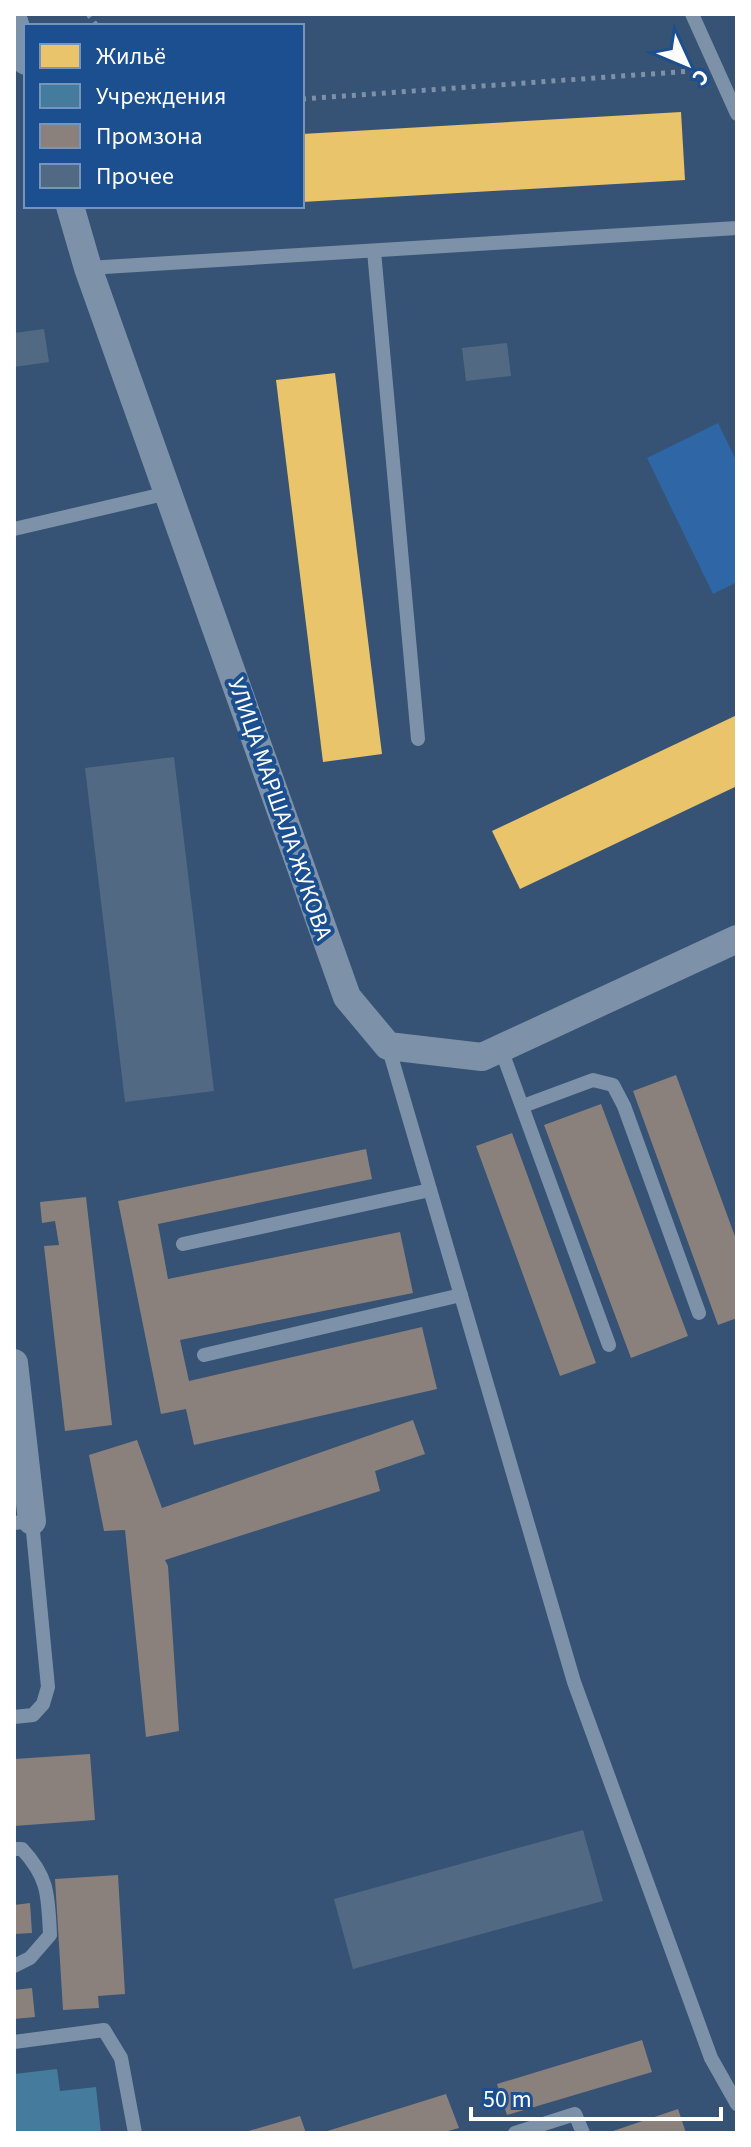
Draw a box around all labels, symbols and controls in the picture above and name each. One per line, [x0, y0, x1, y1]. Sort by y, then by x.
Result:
legend [24, 24, 304, 208]
north arrow [647, 24, 727, 104]
text: Жильё [96, 39, 166, 74]
text: С [685, 61, 717, 93]
text: Учреждения [96, 79, 226, 114]
text: Промзона [96, 119, 203, 154]
text: Прочее [96, 159, 174, 194]
street label: УЛИЦА МАРШАЛА ЖУКОВА [219, 673, 341, 945]
scale bar [471, 2071, 721, 2121]
text: 50 m [483, 2082, 532, 2117]

